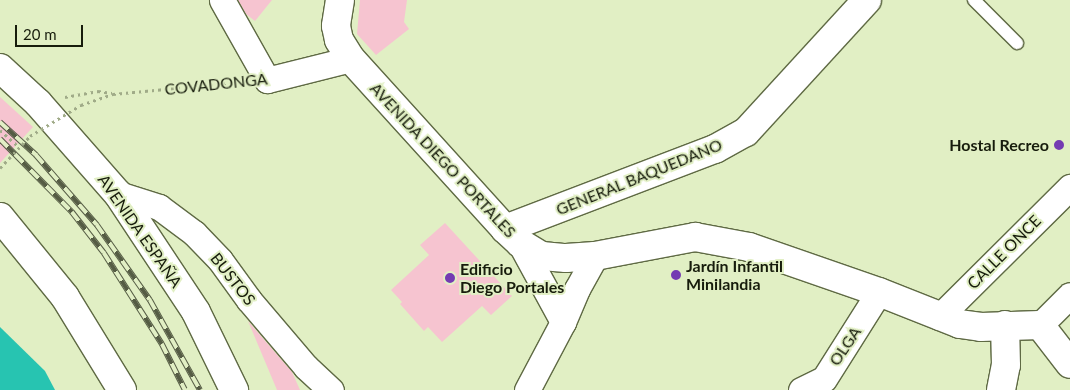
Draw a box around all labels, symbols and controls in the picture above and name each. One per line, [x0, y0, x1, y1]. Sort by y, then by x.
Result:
scale bar [18, 15, 85, 47]
text: 20 m [23, 25, 57, 43]
street label: COVADONGA [164, 69, 268, 99]
street label: AVENIDA DIEGO PORTALES [366, 78, 520, 242]
street label: GENERAL BAQUEDANO [553, 135, 725, 219]
place label: Hostal Recreo [949, 135, 1049, 155]
marker: Hostal Recreo [1053, 139, 1065, 151]
street label: AVENIDA ESPAÑA [94, 171, 186, 291]
street label: CALLE ONCE [963, 211, 1045, 293]
street label: BUSTOS [207, 249, 259, 309]
place label: Jardín Infantil Minilandia [686, 256, 783, 294]
place label: Edificio Diego Portales [460, 259, 564, 297]
marker: Jardín Infantil Minilandia [670, 269, 682, 281]
marker: Edificio Diego Portales [444, 272, 456, 284]
street label: OLGA [825, 323, 865, 369]

